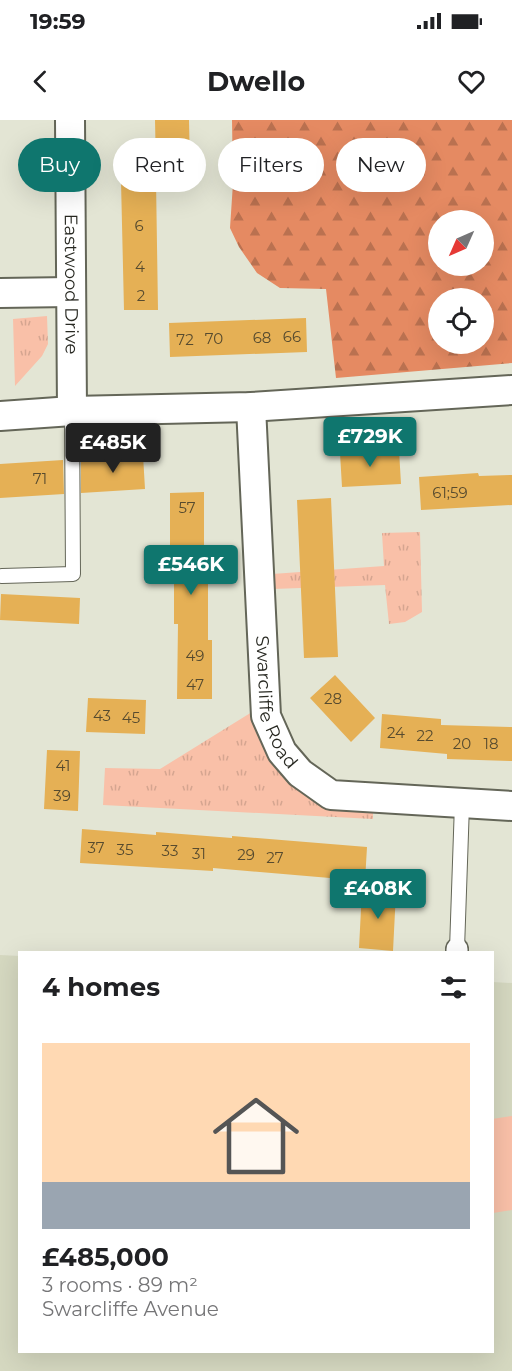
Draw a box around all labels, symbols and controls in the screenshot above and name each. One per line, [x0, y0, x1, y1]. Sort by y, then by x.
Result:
text: 19:59 [30, 8, 86, 35]
icon: back [24, 65, 57, 98]
text: Dwello [207, 65, 305, 98]
icon: heart [455, 65, 488, 98]
chip: Buy [18, 138, 101, 192]
chip: Rent [113, 138, 206, 192]
chip: Filters [218, 138, 324, 192]
chip: New [336, 138, 426, 192]
north arrow [428, 210, 494, 276]
map controls [428, 210, 494, 354]
street label: Eastwood Drive [60, 214, 83, 355]
house number: 6 [134, 216, 144, 235]
house number: 4 [135, 257, 145, 276]
house number: 2 [137, 286, 145, 305]
button: locate [428, 288, 494, 354]
house number: 66 [283, 327, 301, 346]
house number: 68 [253, 328, 271, 347]
house number: 70 [205, 329, 223, 348]
house number: 72 [176, 330, 194, 349]
pin: £729K [328, 417, 412, 468]
pin: £485K [71, 423, 155, 474]
text: £729K [337, 424, 403, 448]
text: £485K [80, 430, 146, 454]
house number: 71 [33, 469, 47, 488]
house number: 61;59 [432, 483, 468, 502]
house number: 57 [178, 498, 196, 517]
pin: £546K [149, 545, 233, 596]
text: £546K [158, 552, 224, 576]
street label: Swarcliffe Road [251, 635, 302, 773]
house number: 49 [186, 646, 204, 665]
house number: 47 [186, 675, 204, 694]
house number: 28 [324, 689, 342, 708]
house number: 43 [93, 706, 111, 725]
house number: 45 [122, 708, 140, 727]
house number: 24 [387, 723, 405, 742]
house number: 22 [416, 726, 434, 745]
house number: 20 [453, 734, 471, 753]
house number: 18 [484, 734, 499, 753]
house number: 41 [56, 756, 70, 775]
house number: 39 [53, 786, 71, 805]
house number: 37 [87, 838, 105, 857]
house number: 35 [117, 840, 133, 859]
house number: 33 [162, 841, 178, 860]
house number: 31 [192, 844, 206, 863]
house number: 29 [237, 845, 255, 864]
house number: 27 [266, 848, 284, 867]
pin: £408K [336, 869, 420, 920]
text: £408K [344, 876, 412, 900]
text: 4 homes [42, 971, 160, 1003]
icon: filters [437, 971, 470, 1004]
icon: home [202, 1082, 310, 1190]
text: £485,000 [42, 1241, 169, 1273]
text: 3 rooms · 89 m² [42, 1273, 198, 1297]
text: Swarcliffe Avenue [42, 1297, 219, 1321]

